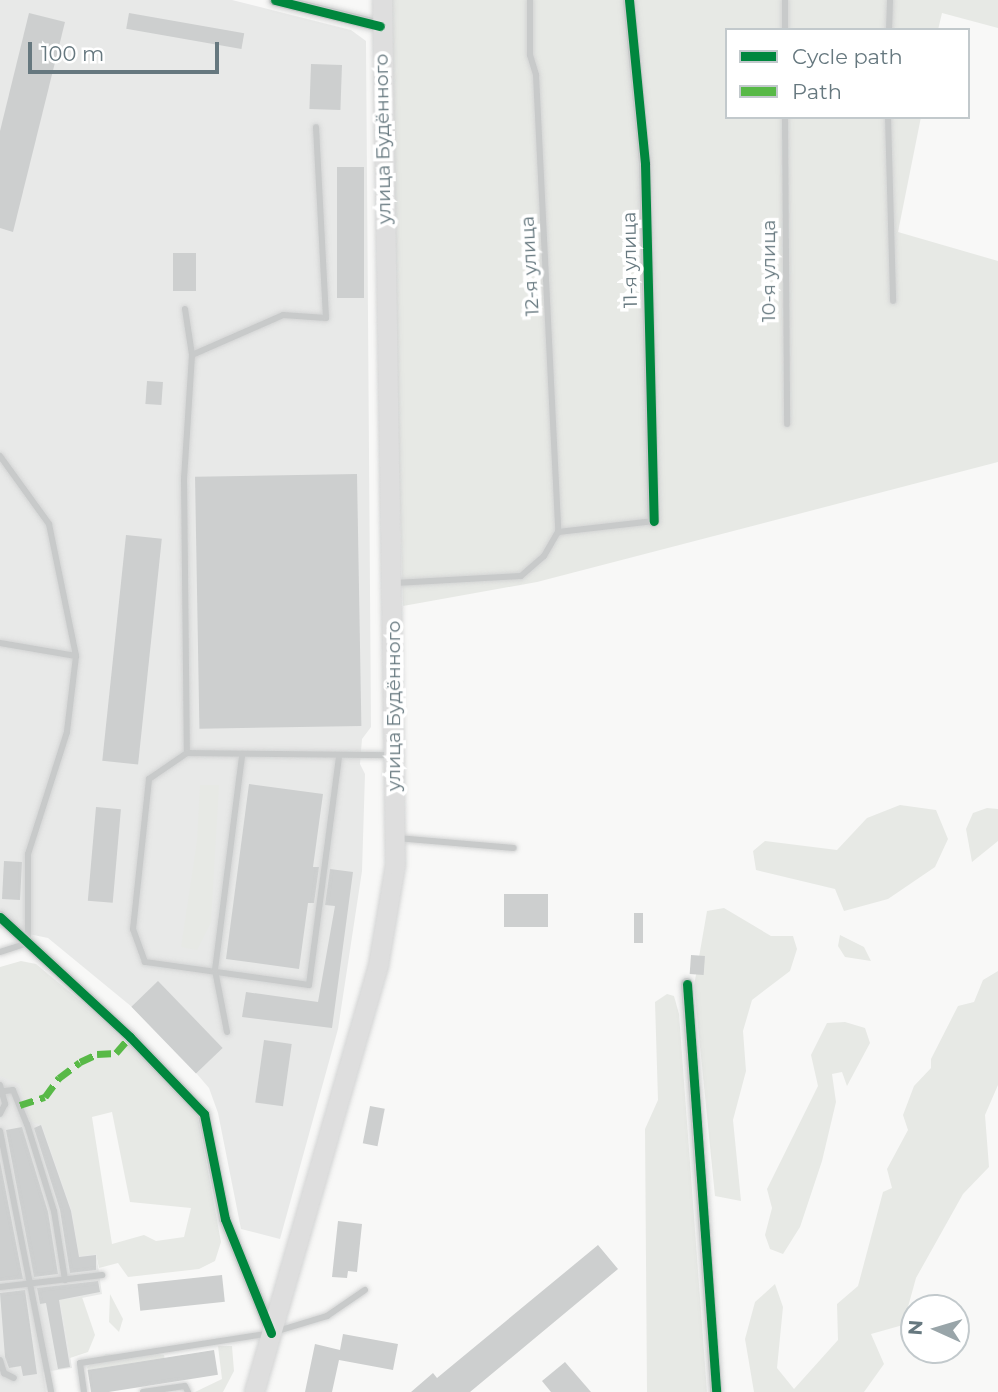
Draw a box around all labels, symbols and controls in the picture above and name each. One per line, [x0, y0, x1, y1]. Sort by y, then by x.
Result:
scale bar [32, 28, 222, 72]
legend [725, 28, 970, 119]
text: 100 m [41, 41, 104, 66]
text: Cycle path [792, 44, 903, 69]
street label: улица Будённого [370, 54, 396, 224]
text: Path [792, 79, 842, 104]
street label: 11-я улица [618, 212, 642, 308]
street label: 12-я улица [516, 215, 544, 317]
street label: 10-я улица [758, 220, 780, 322]
street label: улица Будённого [383, 621, 405, 791]
north arrow [900, 1294, 970, 1364]
text: N [904, 1319, 928, 1336]

